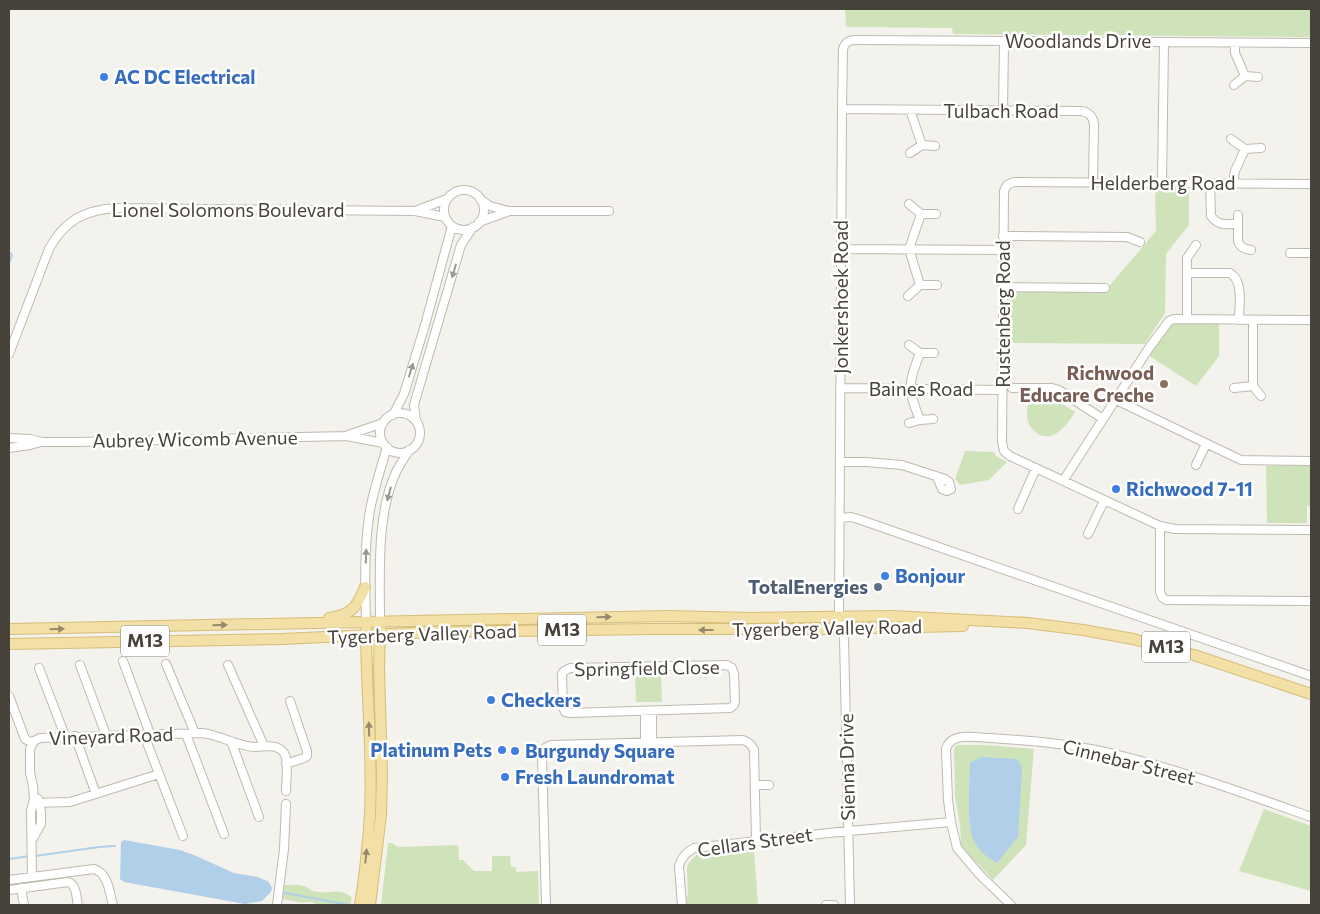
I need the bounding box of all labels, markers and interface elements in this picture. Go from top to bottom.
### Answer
street label: Woodlands Drive [1005,29,1151,52]
place label: AC DC Electrical [114,65,256,88]
marker: AC DC Electrical [98,71,110,83]
street label: Tulbach Road [943,99,1059,122]
street label: Helderberg Road [1091,171,1235,194]
street label: Lionel Solomons Boulevard [112,198,344,221]
street label: Jonkershoek Road [829,220,852,374]
street label: Rustenberg Road [991,240,1014,388]
one-way arrow [449,264,457,279]
place label: Richwood Educare Creche [1020,361,1154,406]
one-way arrow [408,362,416,377]
street label: Baines Road [869,377,973,400]
marker: Richwood Educare Creche [1158,378,1170,390]
street label: Aubrey Wicomb Avenue [92,425,298,452]
place label: Richwood 7-11 [1126,477,1253,500]
marker: Richwood 7-11 [1110,483,1122,495]
one-way arrow [385,487,393,502]
one-way arrow [363,547,371,563]
place label: Bonjour [895,564,965,587]
marker: Bonjour [879,570,891,582]
place label: TotalEnergies [748,575,868,598]
marker: TotalEnergies [872,581,884,593]
one-way arrow [596,613,612,621]
road number: M13 [538,614,586,646]
street label: Tygerberg Valley Road [732,614,922,641]
street label: Tygerberg Valley Road [326,619,517,648]
one-way arrow [212,621,228,629]
one-way arrow [50,624,66,632]
road number: M13 [121,626,169,656]
one-way arrow [698,626,714,634]
road number: M13 [1142,632,1190,662]
street label: Springfield Close [574,655,720,680]
place label: Checkers [501,688,581,711]
marker: Checkers [485,694,497,706]
street label: Sienna Drive [834,713,859,821]
one-way arrow [365,721,373,737]
street label: Vineyard Road [48,722,174,749]
street label: Cinnebar Street [1060,734,1198,789]
place label: Platinum Pets [370,738,492,761]
place label: Burgundy Square [525,739,675,762]
marker: Platinum Pets [496,744,508,756]
marker: Burgundy Square [509,745,521,757]
place label: Fresh Laundromat [515,765,674,788]
marker: Fresh Laundromat [499,771,511,783]
street label: Cellars Street [696,822,814,861]
one-way arrow [362,848,370,864]

